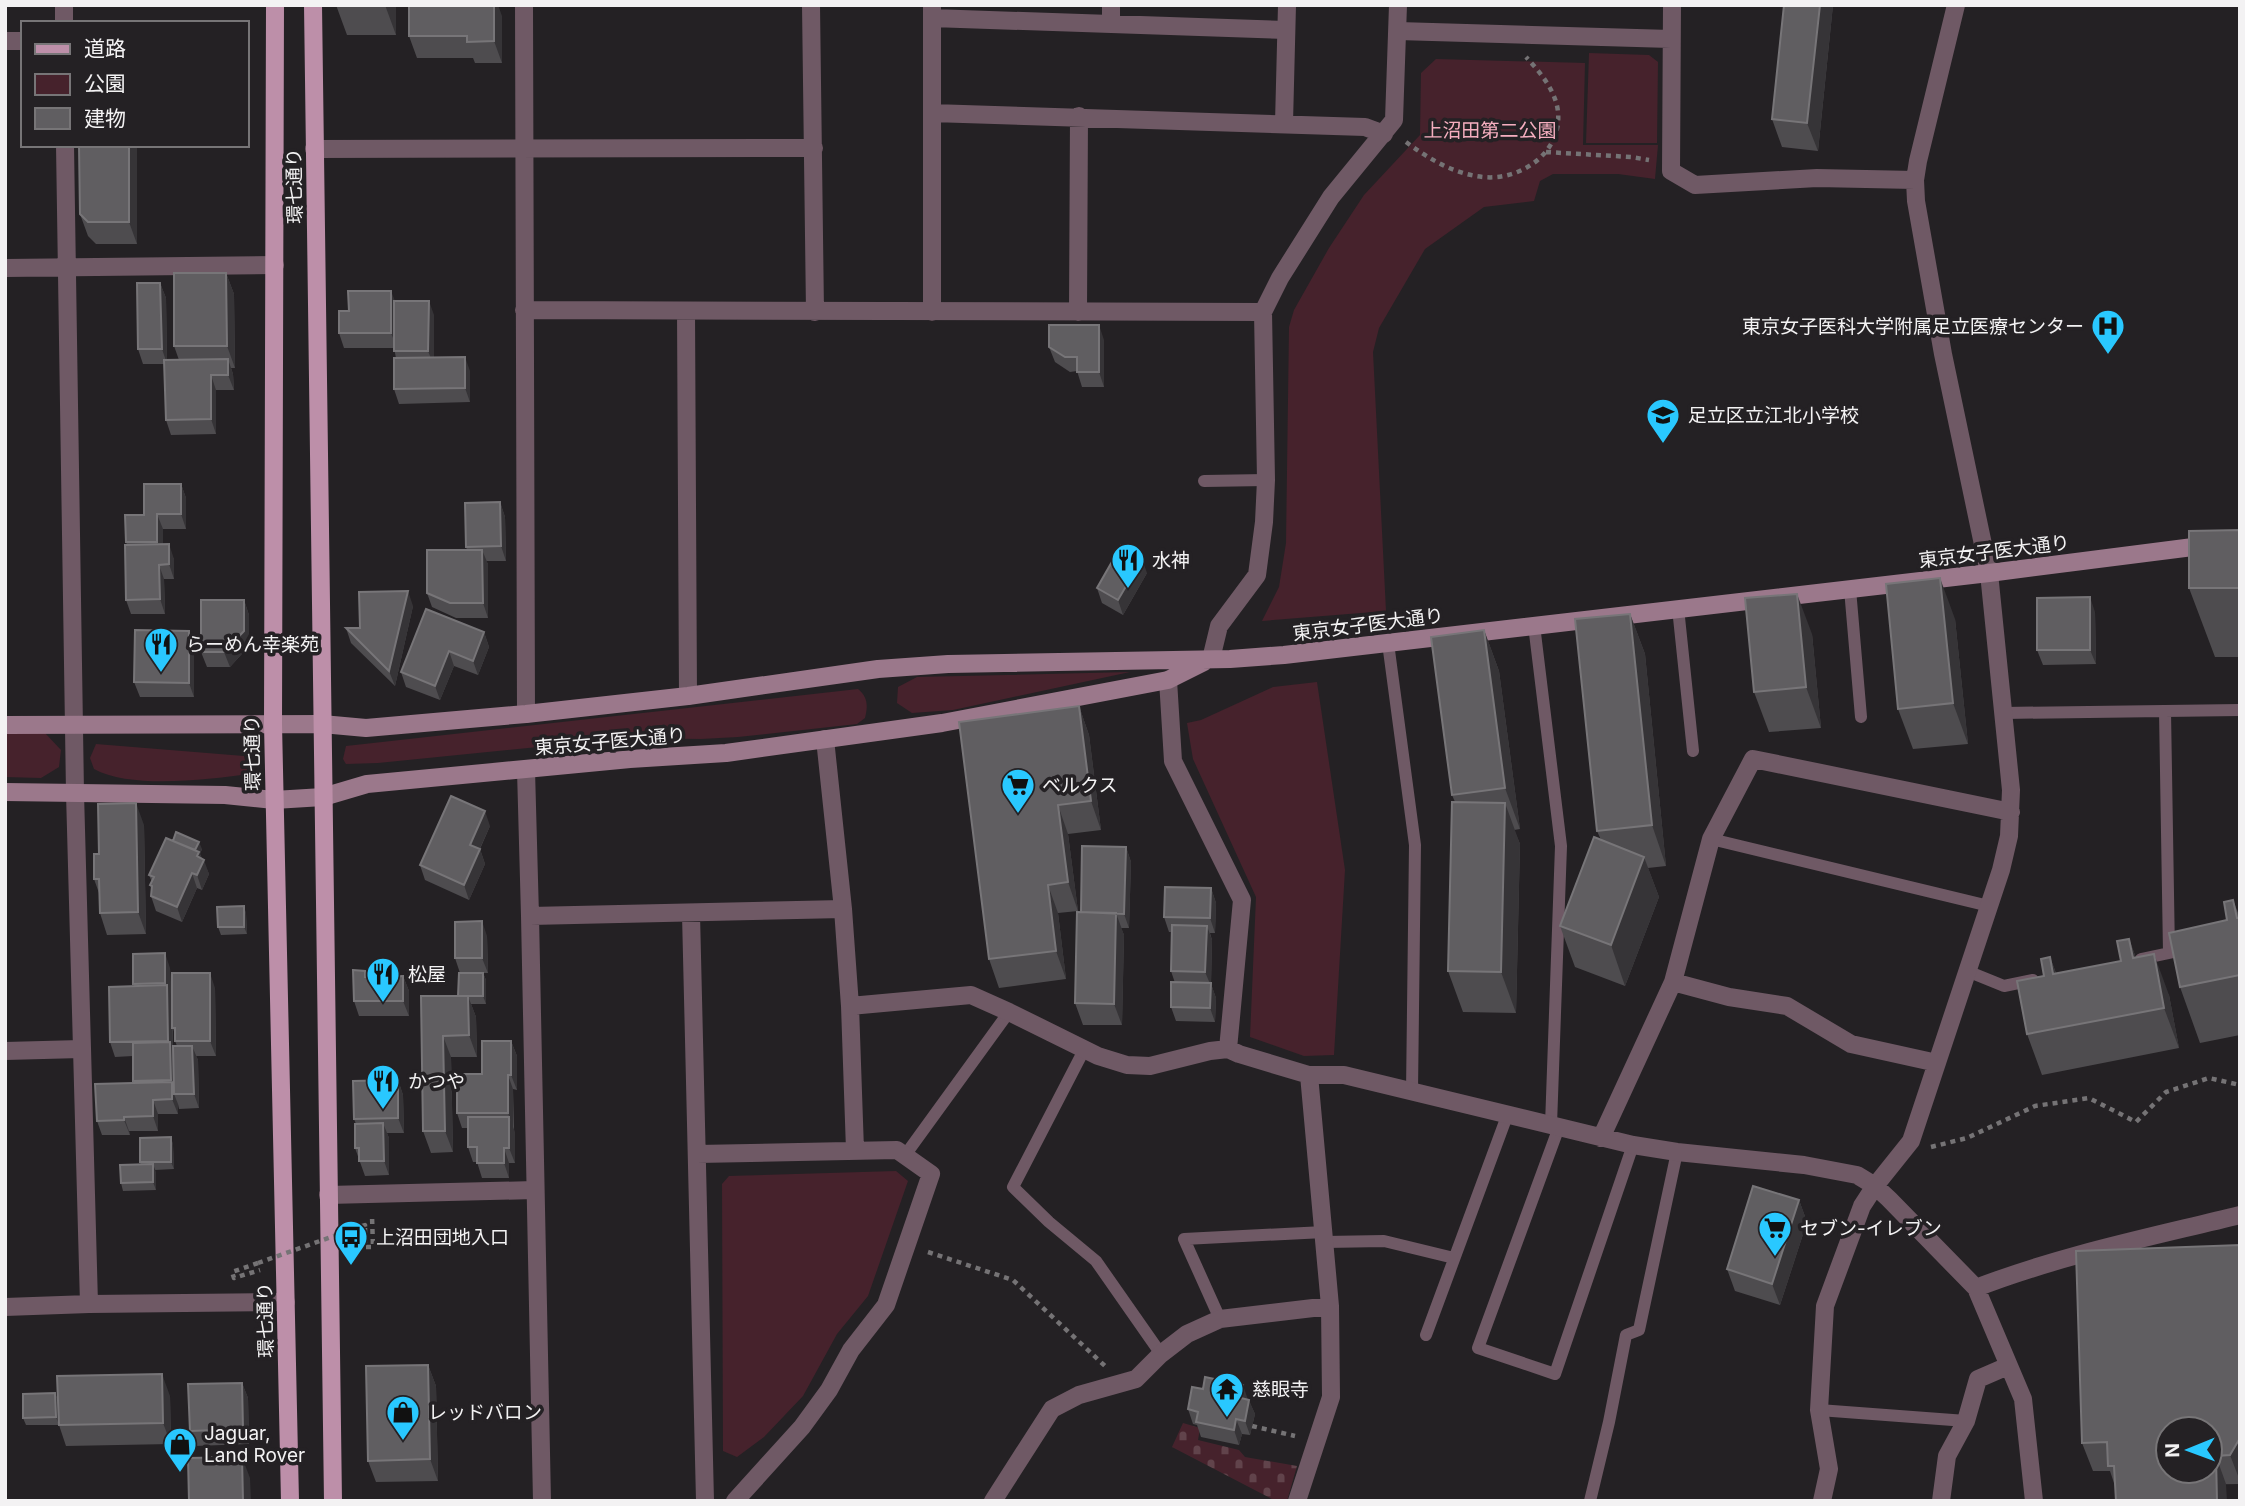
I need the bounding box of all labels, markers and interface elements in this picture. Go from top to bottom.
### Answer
legend [21,21,248,147]
text: 道路 [84,36,126,61]
text: 公園 [84,71,126,96]
text: 建物 [84,106,126,131]
park label: 上沼田第二公園 [1423,119,1557,142]
street label: 環七通り [282,148,307,224]
hospital icon: 東京女子医科大学附属足立医療センター [2089,307,2127,356]
place label: 東京女子医科大学附属足立医療センター [1742,315,2084,338]
school or university icon: 足立区立江北小学校 [1644,396,1682,445]
place label: 足立区立江北小学校 [1688,404,1859,427]
street label: 東京女子医大通り [1917,531,2071,572]
restaurant icon: 水神 [1109,541,1147,590]
place label: 水神 [1152,549,1190,572]
street label: 東京女子医大通り [1291,604,1445,645]
restaurant icon: らーめん幸楽苑 [142,625,180,674]
place label: らーめん幸楽苑 [186,633,319,656]
street label: 環七通り [240,715,265,791]
street label: 東京女子医大通り [533,723,687,760]
supermarket icon: ベルクス [999,766,1037,815]
place label: ベルクス [1042,774,1117,797]
restaurant icon: 松屋 [364,955,402,1004]
place label: 松屋 [408,963,446,986]
restaurant icon: かつや [364,1062,402,1111]
place label: かつや [408,1070,465,1093]
supermarket icon: セブン-イレブン [1756,1209,1794,1258]
place label: セブン-イレブン [1800,1217,1942,1240]
bus stop icon: 上沼田団地入口 [332,1218,370,1267]
place label: 上沼田団地入口 [376,1226,509,1249]
street label: 環七通り [253,1282,278,1358]
temple icon: 慈眼寺 [1208,1370,1246,1419]
place label: 慈眼寺 [1252,1378,1309,1401]
shop icon: レッドバロン [384,1393,422,1442]
place label: レッドバロン [428,1401,542,1424]
north arrow [2154,1415,2224,1485]
place label: Jaguar, Land Rover [204,1422,305,1467]
shop icon: Jaguar, Land Rover [161,1425,199,1474]
text: N [2161,1443,2184,1458]

